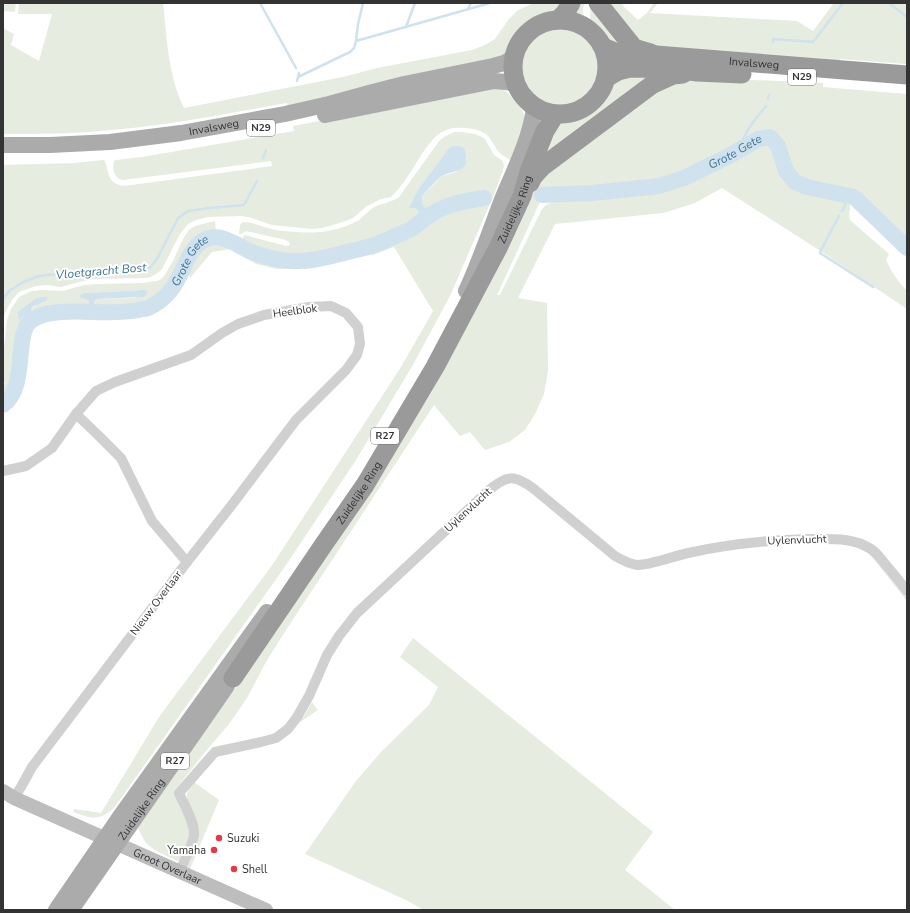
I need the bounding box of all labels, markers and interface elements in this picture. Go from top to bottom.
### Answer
street label: Invalsweg [728,53,780,72]
road number: N29 [788,69,816,85]
street label: Invalsweg [188,115,240,139]
road number: N29 [247,120,275,136]
water label: Grote Gete [706,130,765,173]
street label: Zuidelijke Ring [494,173,535,246]
water label: Grote Gete [167,231,212,289]
water label: Vloetgracht Bost [55,259,148,283]
street label: Heelblok [272,300,319,322]
road number: R27 [371,428,399,444]
street label: Zuidelijke Ring [333,458,385,527]
street label: Uylenvlucht [441,484,495,536]
street label: Uylenvlucht [767,531,827,549]
street label: Nieuw Overlaar [127,568,185,638]
road number: R27 [161,753,189,769]
street label: Zuidelijke Ring [114,775,168,843]
place label: Suzuki [227,831,259,846]
marker: Suzuki [214,833,224,843]
place label: Yamaha [166,843,206,858]
street label: Groot Overlaar [131,844,204,888]
marker: Yamaha [209,845,219,855]
place label: Shell [242,862,268,877]
marker: Shell [229,864,239,874]

